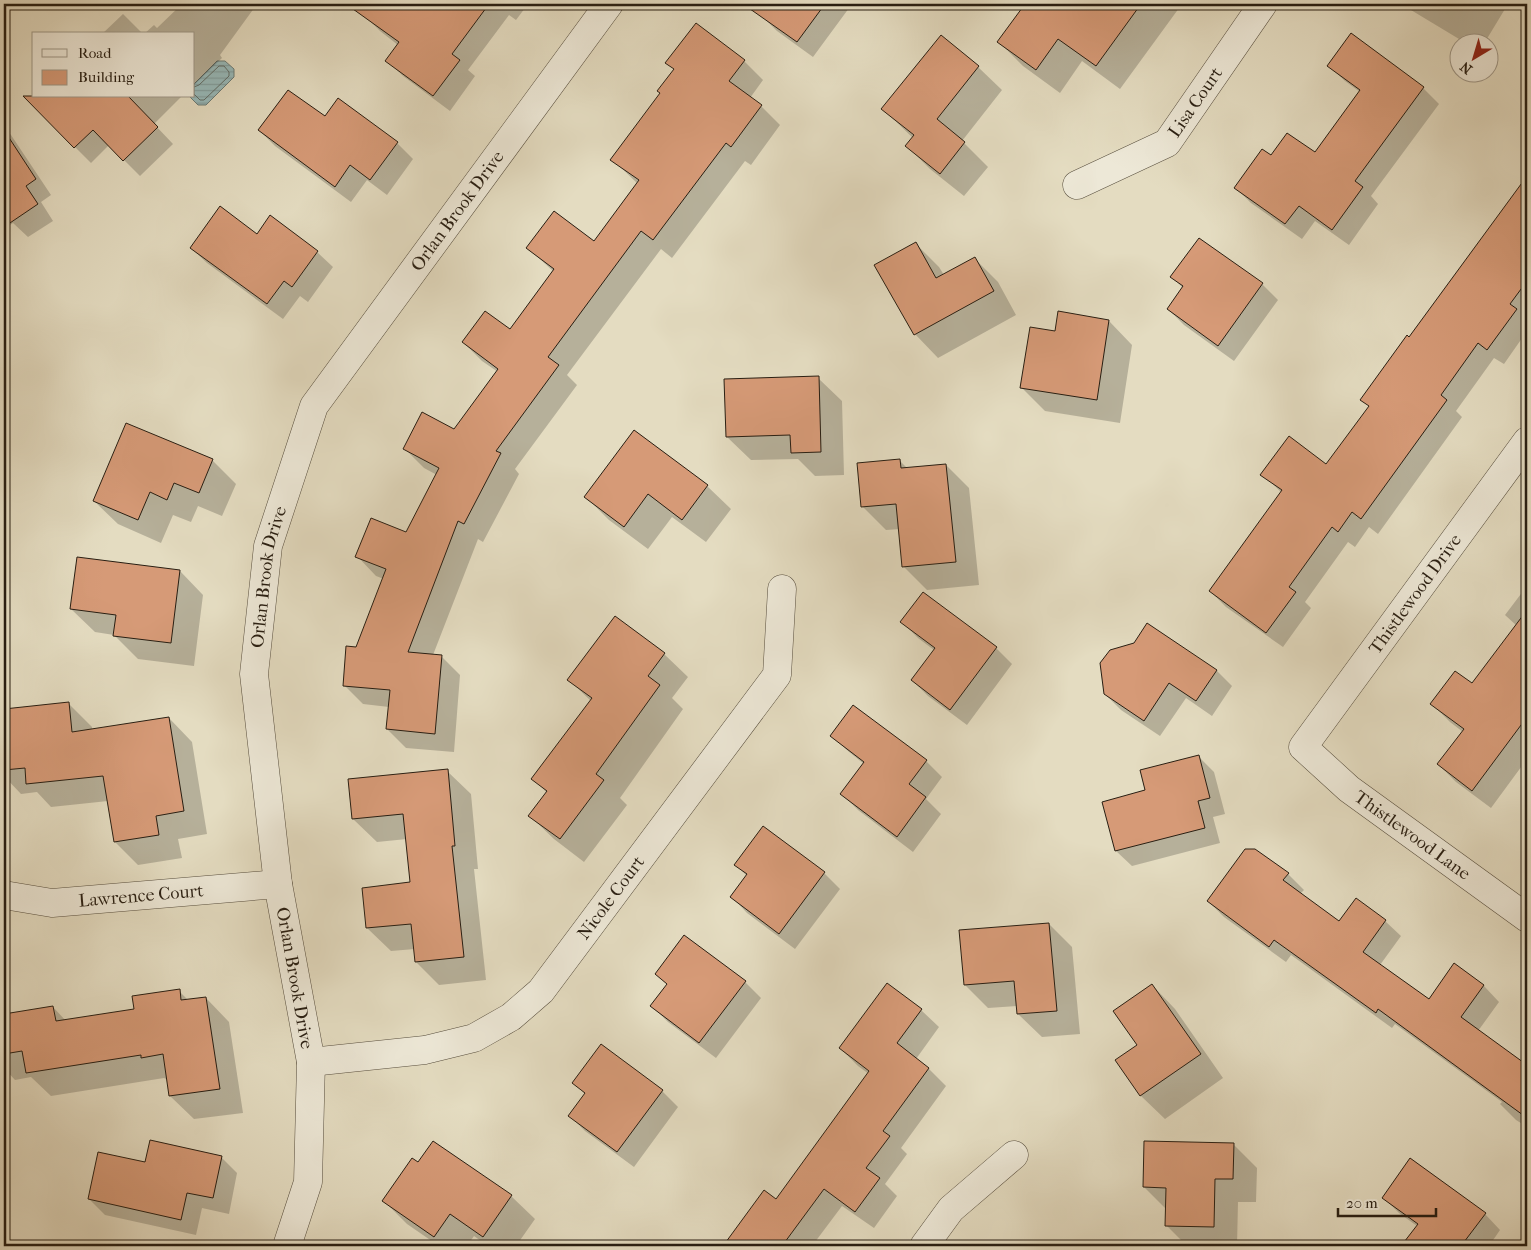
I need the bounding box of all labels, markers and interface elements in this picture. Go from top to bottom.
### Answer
legend [32,32,195,98]
north arrow [1448,32,1498,82]
text: Road [78,44,112,62]
text: N [1457,58,1476,78]
street label: Lisa Court [1164,63,1227,141]
text: Building [78,68,135,86]
street label: Orlan Brook Drive [407,147,509,275]
street label: Orlan Brook Drive [247,503,291,649]
street label: Thistlewood Drive [1365,530,1466,659]
street label: Thistlewood Lane [1350,786,1474,885]
street label: Nicole Court [573,852,650,944]
street label: Lawrence Court [78,880,205,912]
street label: Orlan Brook Drive [272,905,317,1051]
scale bar [1338,1185,1436,1217]
text: 20 m [1346,1194,1378,1212]

